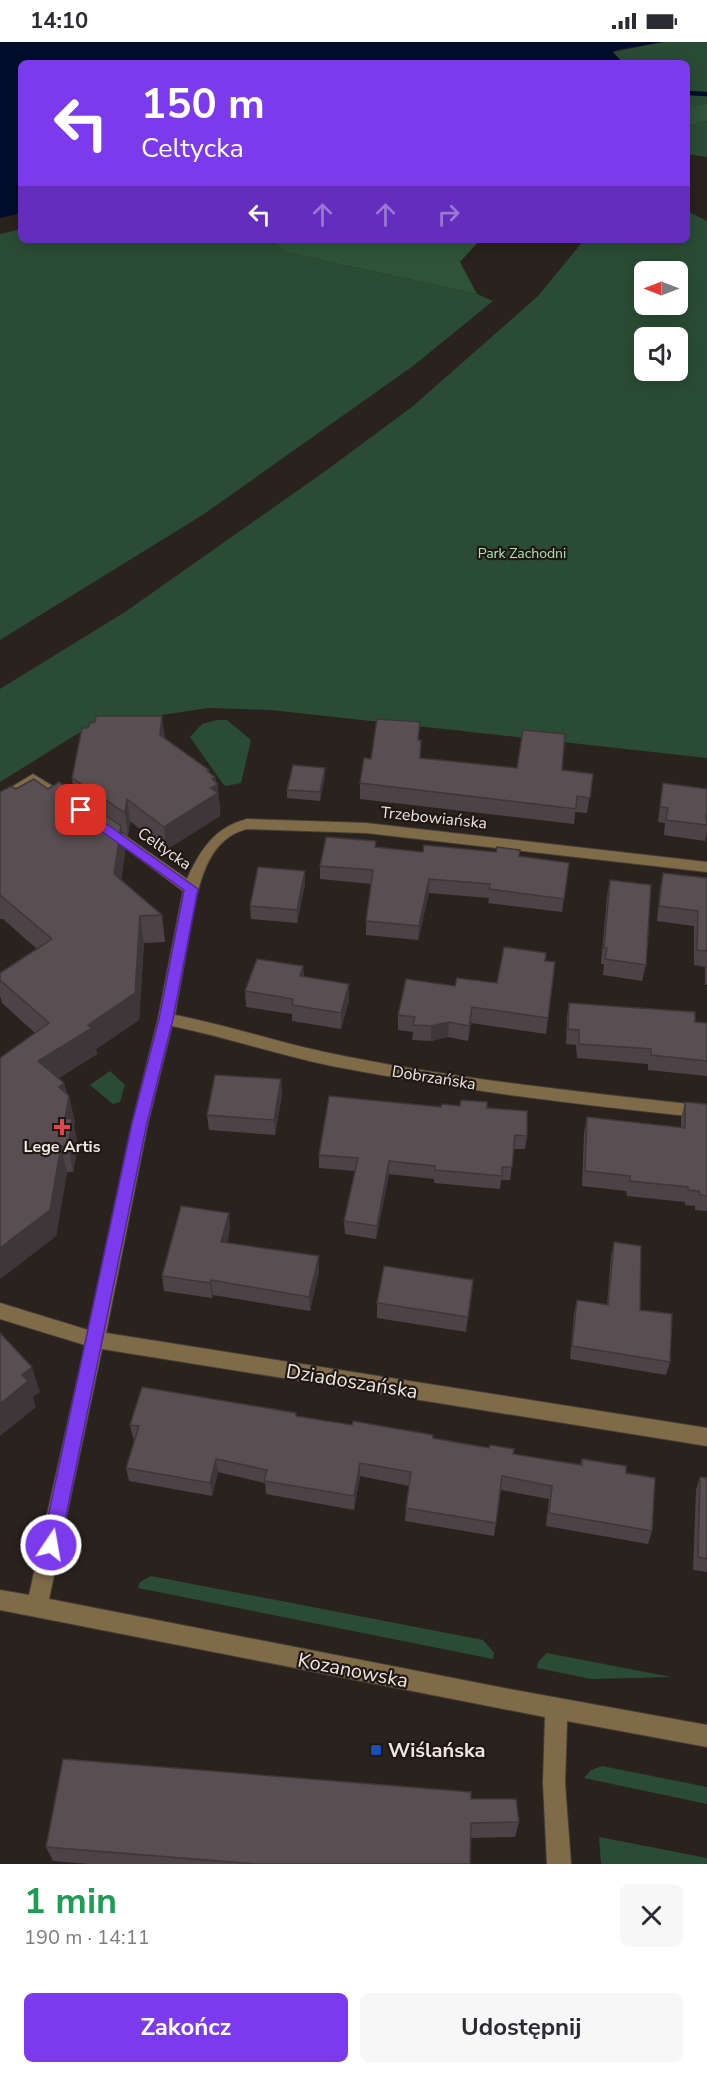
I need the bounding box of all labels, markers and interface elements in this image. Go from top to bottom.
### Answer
text: 14:10 [30,6,88,36]
text: 150 m [141,76,265,133]
icon: left [42,84,120,162]
text: Celtycka [141,130,244,167]
icon: left [243,198,276,231]
icon: ahead [306,198,339,231]
icon: ahead [369,198,402,231]
icon: right [432,198,465,231]
north arrow [634,261,688,315]
map controls [634,261,688,381]
button: sound [634,327,688,381]
park label: Park Zachodni [478,544,566,563]
pin [55,784,106,835]
icon: arrive [64,793,97,826]
street label: Trzebowiańska [380,801,488,835]
street label: Celtycka [133,822,196,875]
street label: Dobrzańska [390,1060,477,1095]
marker: Lege Artis [55,1120,69,1134]
place label: Lege Artis [24,1136,101,1158]
street label: Dziadoszańska [284,1358,420,1405]
position arrow [19,1513,83,1577]
street label: Kozanowska [295,1647,411,1694]
place label: Wiślańska [388,1737,485,1764]
marker: Wiślańska [369,1743,383,1757]
text: 1 min [24,1877,117,1926]
button: close [620,1884,683,1947]
text: 190 m · 14:11 [24,1924,150,1951]
button: Zakończ [24,1993,348,2062]
button: Udostępnij [360,1993,683,2062]

